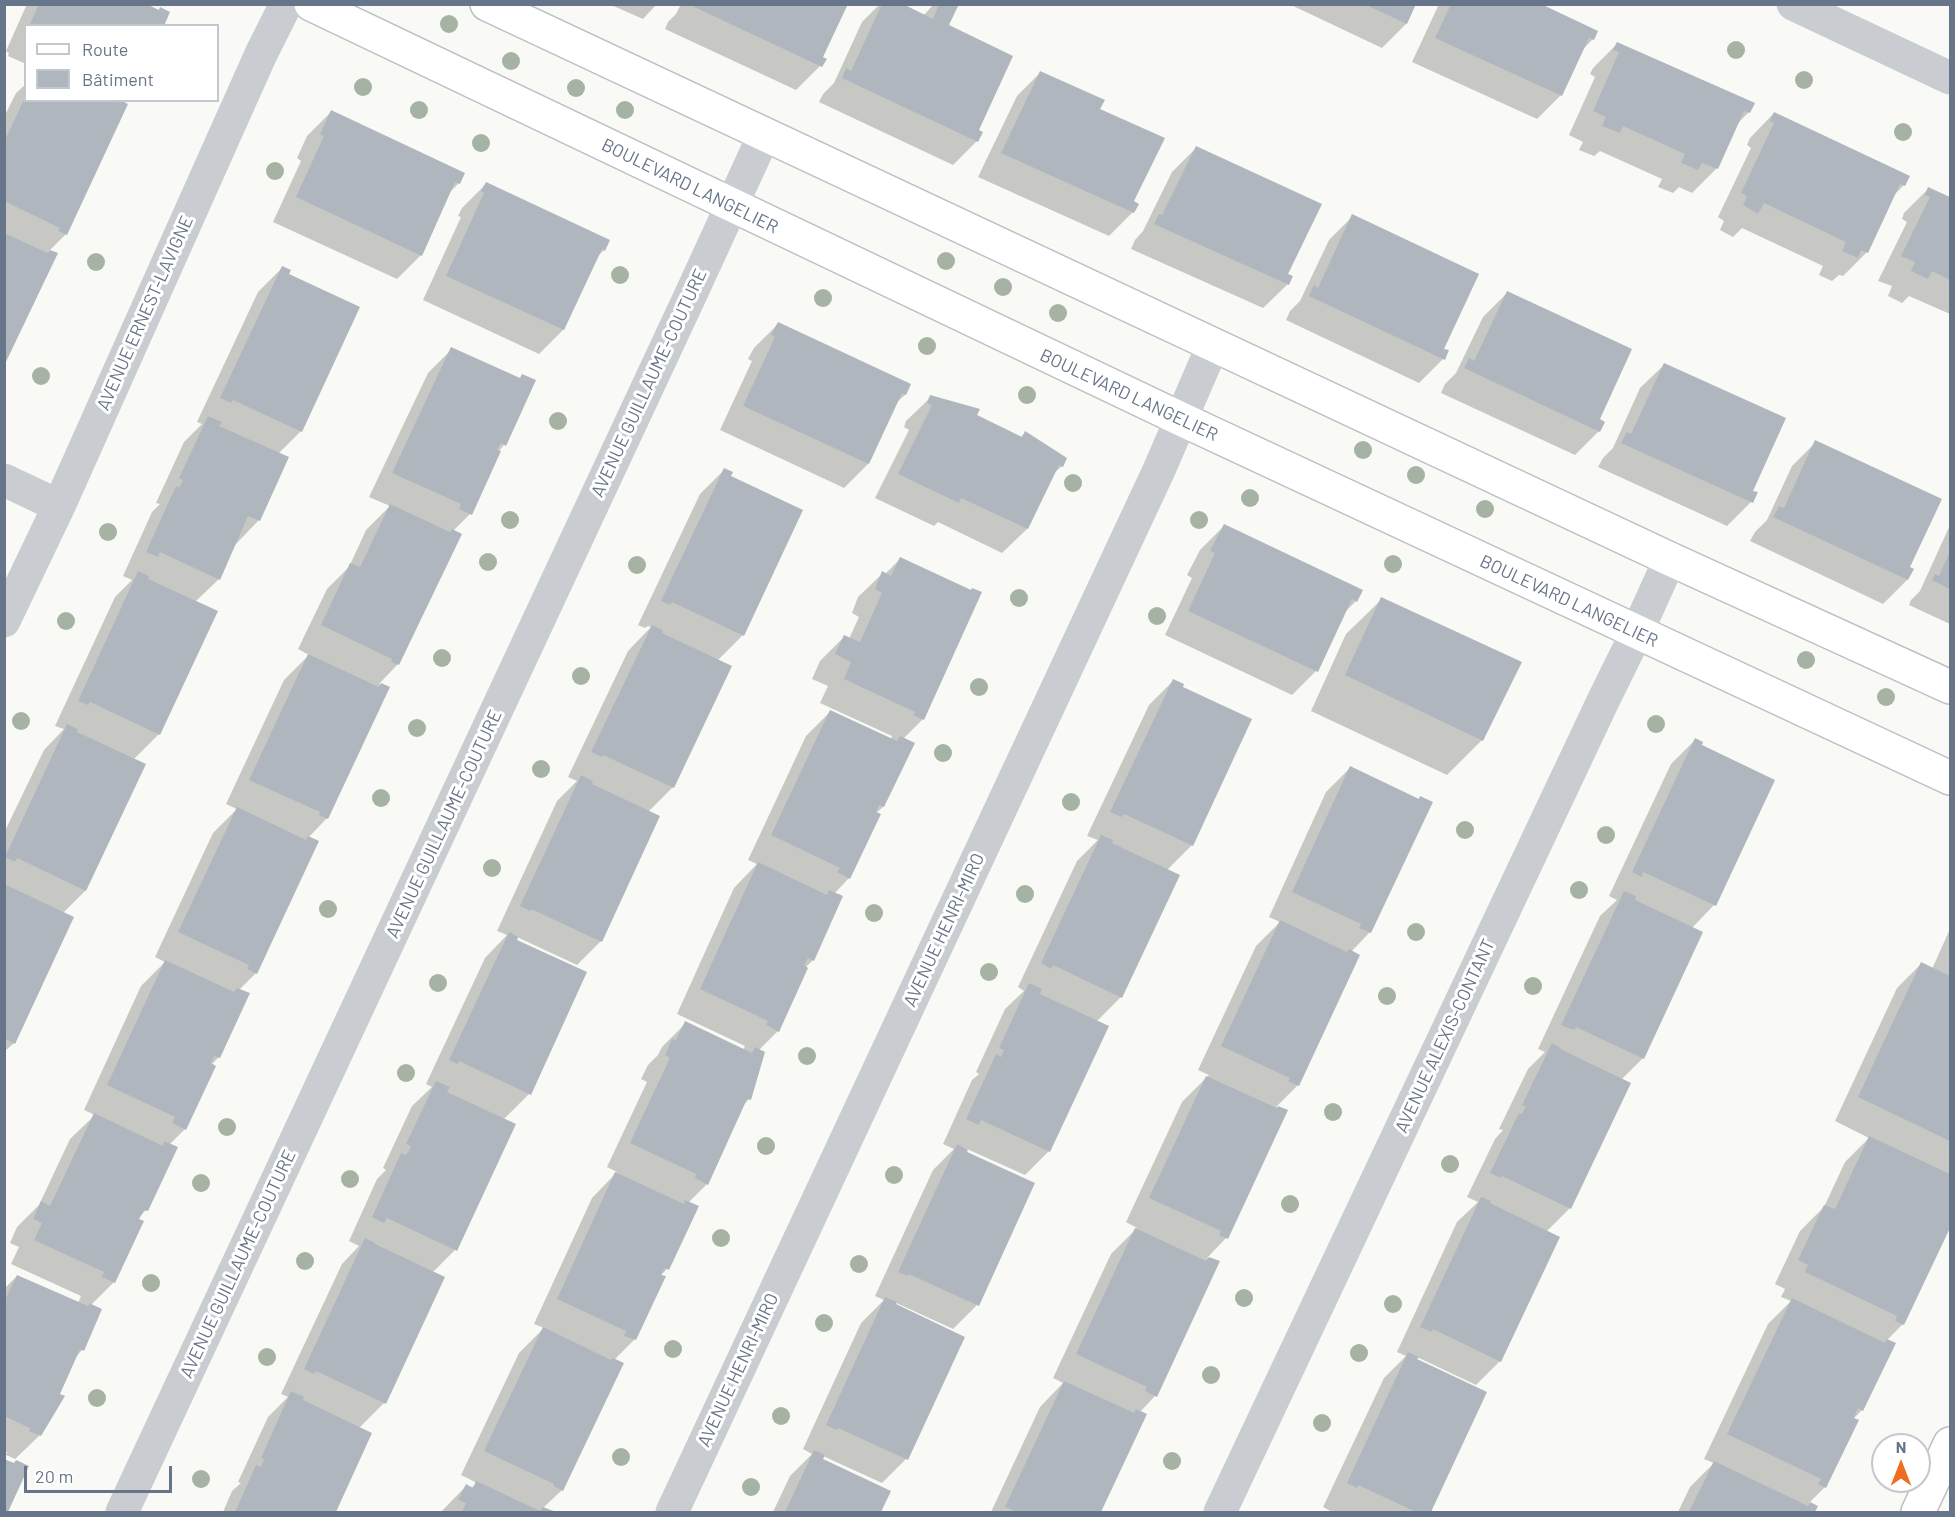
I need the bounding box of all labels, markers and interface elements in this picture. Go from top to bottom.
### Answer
legend [24,24,219,102]
text: Route [82,38,128,60]
text: Bâtiment [82,68,154,90]
street label: BOULEVARD LANGELIER [598,134,782,238]
street label: AVENUE ERNEST-LAVIGNE [92,212,198,414]
street label: AVENUE GUILLAUME-COUTURE [587,266,711,500]
street label: BOULEVARD LANGELIER [1037,344,1221,446]
street label: BOULEVARD LANGELIER [1477,550,1661,652]
street label: AVENUE GUILLAUME-COUTURE [382,707,506,941]
street label: AVENUE HENRI-MIRO [899,850,989,1010]
street label: AVENUE ALEXIS-CONTANT [1391,936,1499,1136]
street label: AVENUE GUILLAUME-COUTURE [176,1147,300,1381]
street label: AVENUE HENRI-MIRO [693,1290,783,1450]
north arrow [1871,1433,1931,1493]
text: N [1896,1437,1906,1456]
scale bar [27,1454,176,1492]
text: 20 m [35,1465,73,1487]

